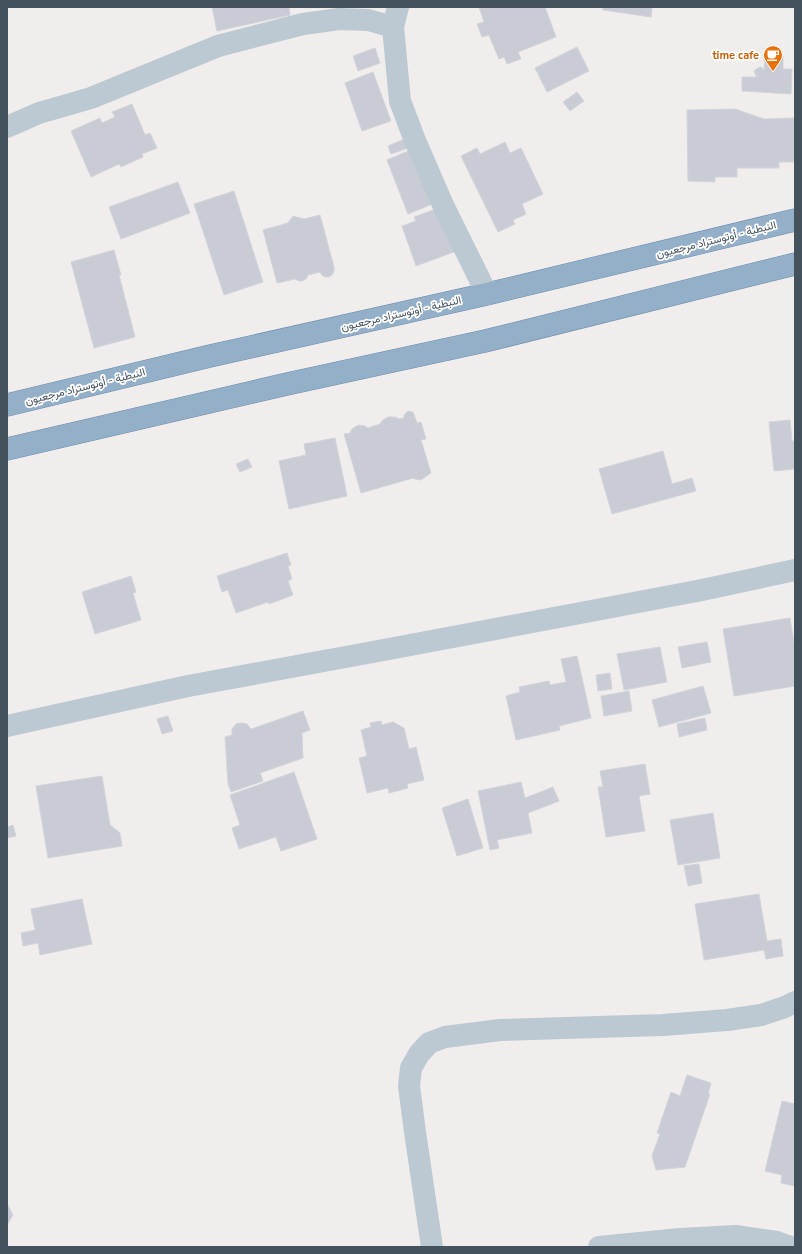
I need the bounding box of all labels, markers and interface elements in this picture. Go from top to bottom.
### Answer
cafe icon: time cafe [762,44,784,72]
place label: time cafe [712,48,759,63]
street label: النبطية - أوتوستراد مرجعيون [655,217,778,262]
street label: النبطية - أوتوستراد مرجعيون [340,292,463,335]
street label: النبطية - أوتوستراد مرجعيون [24,364,147,409]

